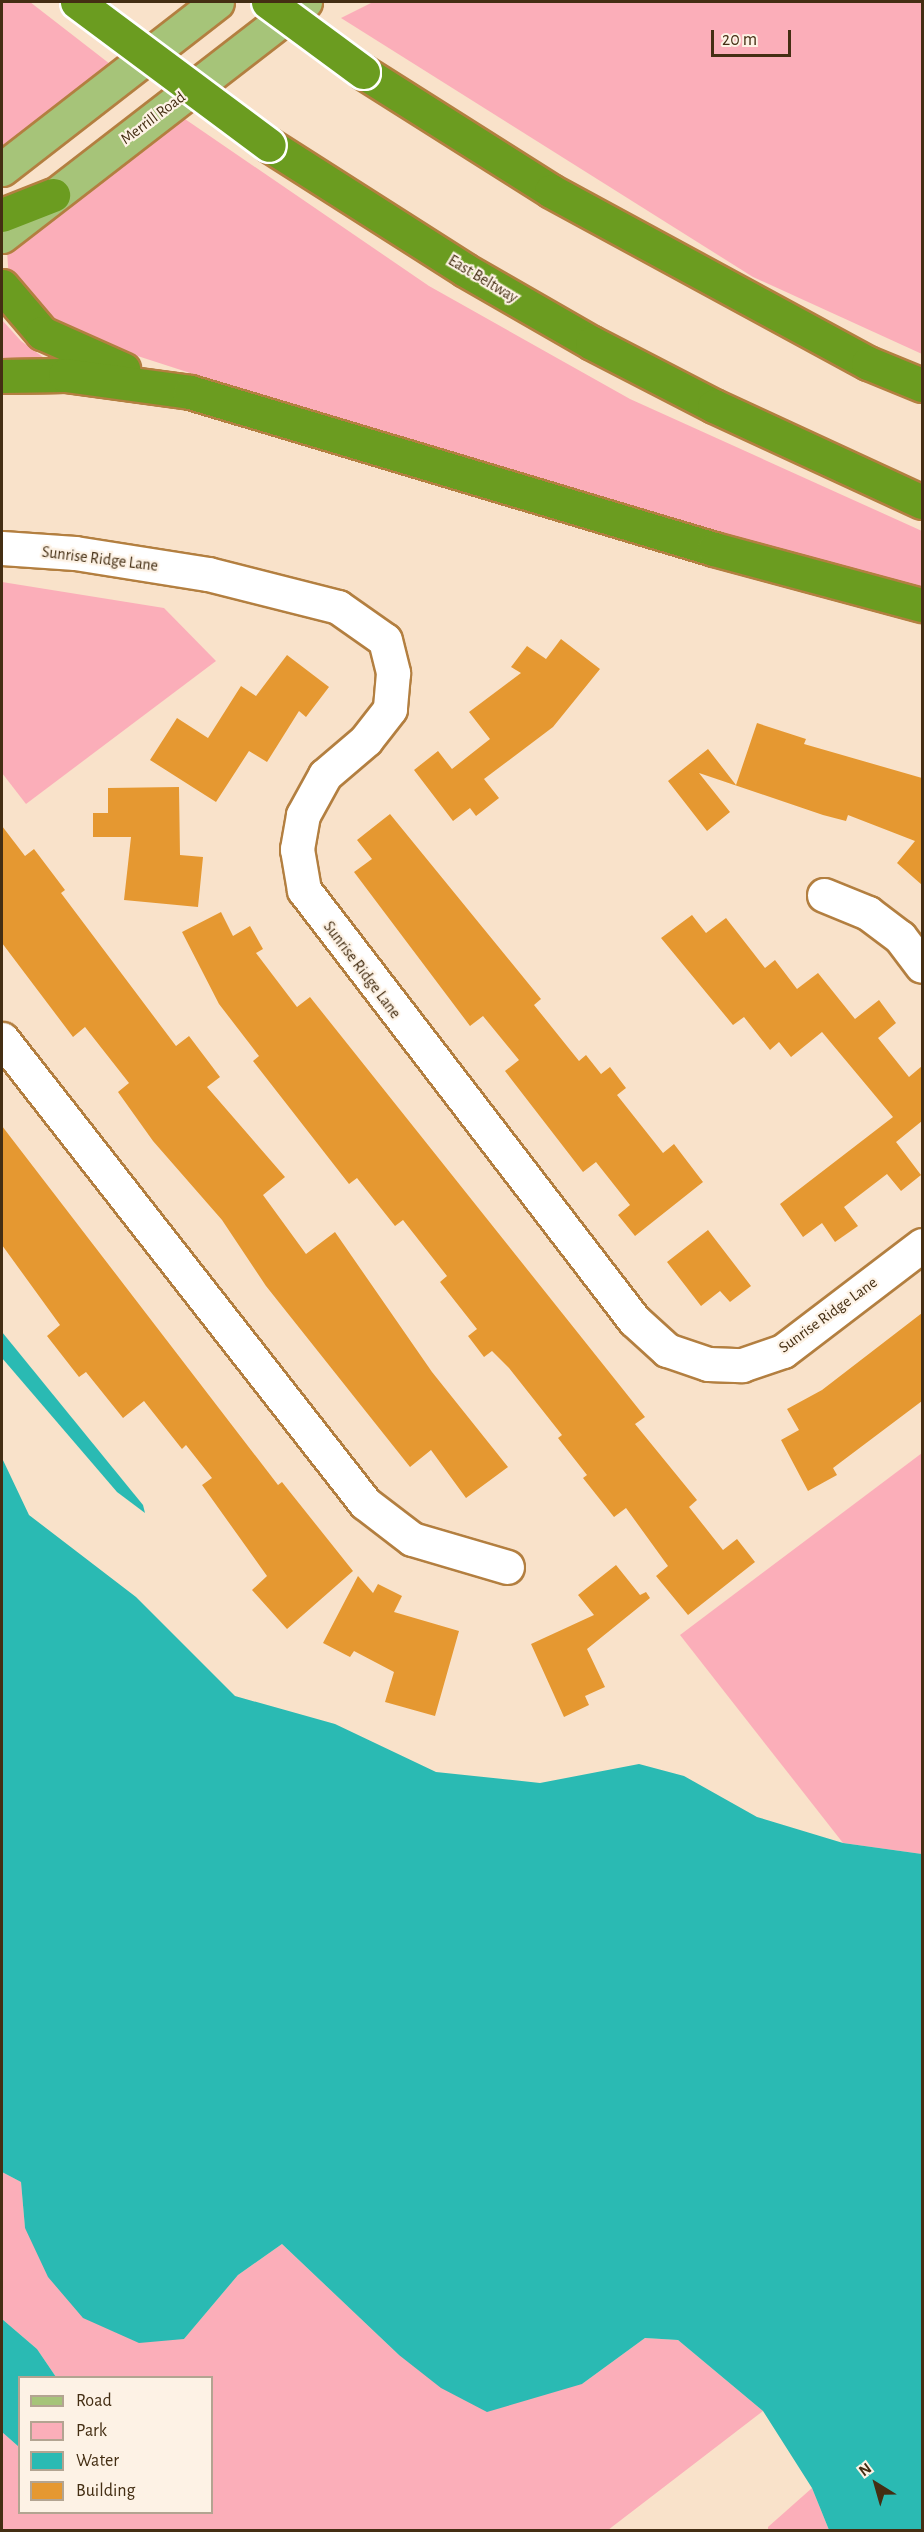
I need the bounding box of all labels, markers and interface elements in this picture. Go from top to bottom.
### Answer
scale bar [714,18,794,56]
text: 20 m [722,31,757,49]
street label: Merrill Road [117,87,189,149]
street label: East Beltway [445,251,521,307]
street label: Sunrise Ridge Lane [41,542,159,576]
street label: Sunrise Ridge Lane [319,918,405,1022]
street label: Sunrise Ridge Lane [775,1273,881,1357]
legend [18,2376,213,2514]
text: Road [76,2392,112,2410]
text: Park [76,2422,107,2440]
text: Water [76,2452,119,2470]
north arrow [846,2454,906,2514]
text: N [856,2460,874,2479]
text: Building [76,2482,135,2500]

